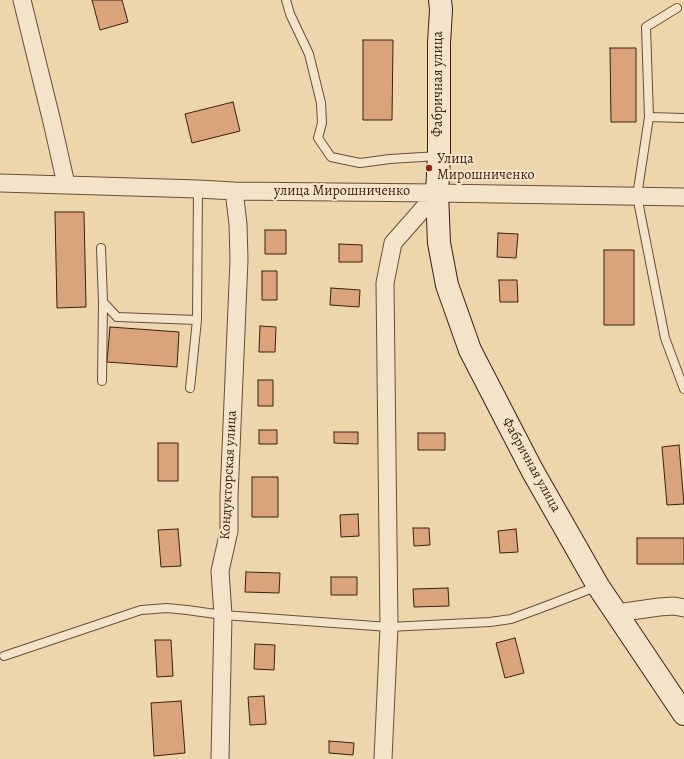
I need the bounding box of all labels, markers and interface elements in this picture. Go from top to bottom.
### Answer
street label: Фабричная улица [431,31,447,137]
place label: Улица Мирошниченко [437,152,534,184]
marker: Улица Мирошниченко [424,163,434,173]
street label: улица Мирошниченко [274,184,410,200]
street label: Кондукторская улица [217,410,241,540]
street label: Фабричная улица [498,415,564,515]

